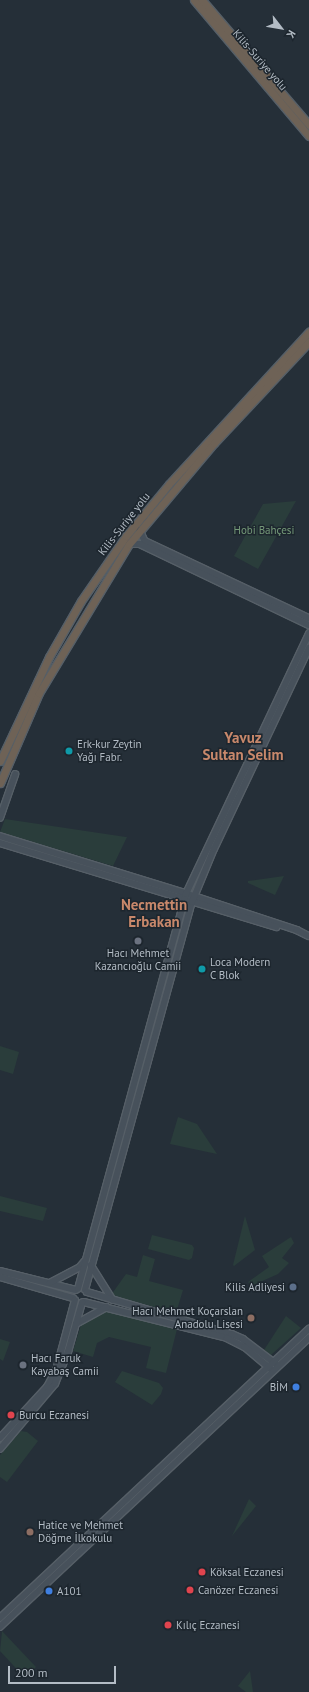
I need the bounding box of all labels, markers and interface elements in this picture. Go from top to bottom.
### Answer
north arrow [261,8,301,48]
street label: Kilis-Suriye yolu [230,27,290,93]
street label: Kilis-Suriye yolu [95,490,153,558]
park label: Hobi Bahçesi [234,523,294,537]
district label: Yavuz Sultan Selim [202,728,284,763]
place label: Erk-kur Zeytin Yağı Fabr. [77,738,142,764]
marker: Erk-kur Zeytin Yağı Fabr. [64,746,74,756]
district label: Necmettin Erbakan [121,895,187,930]
marker: Hacı Mehmet Kazancıoğlu Camii [133,936,143,946]
place label: Hacı Mehmet Kazancıoğlu Camii [95,947,181,973]
place label: Loca Modern C Blok [210,956,270,982]
marker: Loca Modern C Blok [197,964,207,974]
place label: Kilis Adliyesi [225,1280,285,1294]
marker: Kilis Adliyesi [288,1282,298,1292]
place label: Hacı Mehmet Koçarslan Anadolu Lisesi [132,1305,243,1331]
marker: Hacı Mehmet Koçarslan Anadolu Lisesi [246,1313,256,1323]
place label: Hacı Faruk Kayabaş Camii [31,1352,99,1378]
marker: Hacı Faruk Kayabaş Camii [18,1360,28,1370]
place label: BİM [270,1380,288,1394]
marker: BİM [291,1382,301,1392]
place label: Burcu Eczanesi [19,1408,89,1422]
marker: Burcu Eczanesi [6,1410,16,1420]
place label: Hatice ve Mehmet Döğme İlkokulu [38,1519,123,1545]
marker: Hatice ve Mehmet Döğme İlkokulu [25,1527,35,1537]
place label: Köksal Eczanesi [210,1565,284,1579]
marker: Köksal Eczanesi [197,1567,207,1577]
place label: Canözer Eczanesi [198,1583,279,1597]
place label: A101 [57,1584,81,1598]
marker: Canözer Eczanesi [185,1585,195,1595]
marker: A101 [44,1586,54,1596]
place label: Kılıç Eczanesi [176,1618,240,1632]
marker: Kılıç Eczanesi [163,1620,173,1630]
scale bar [10,1658,118,1684]
text: 200 m [15,1665,48,1680]

